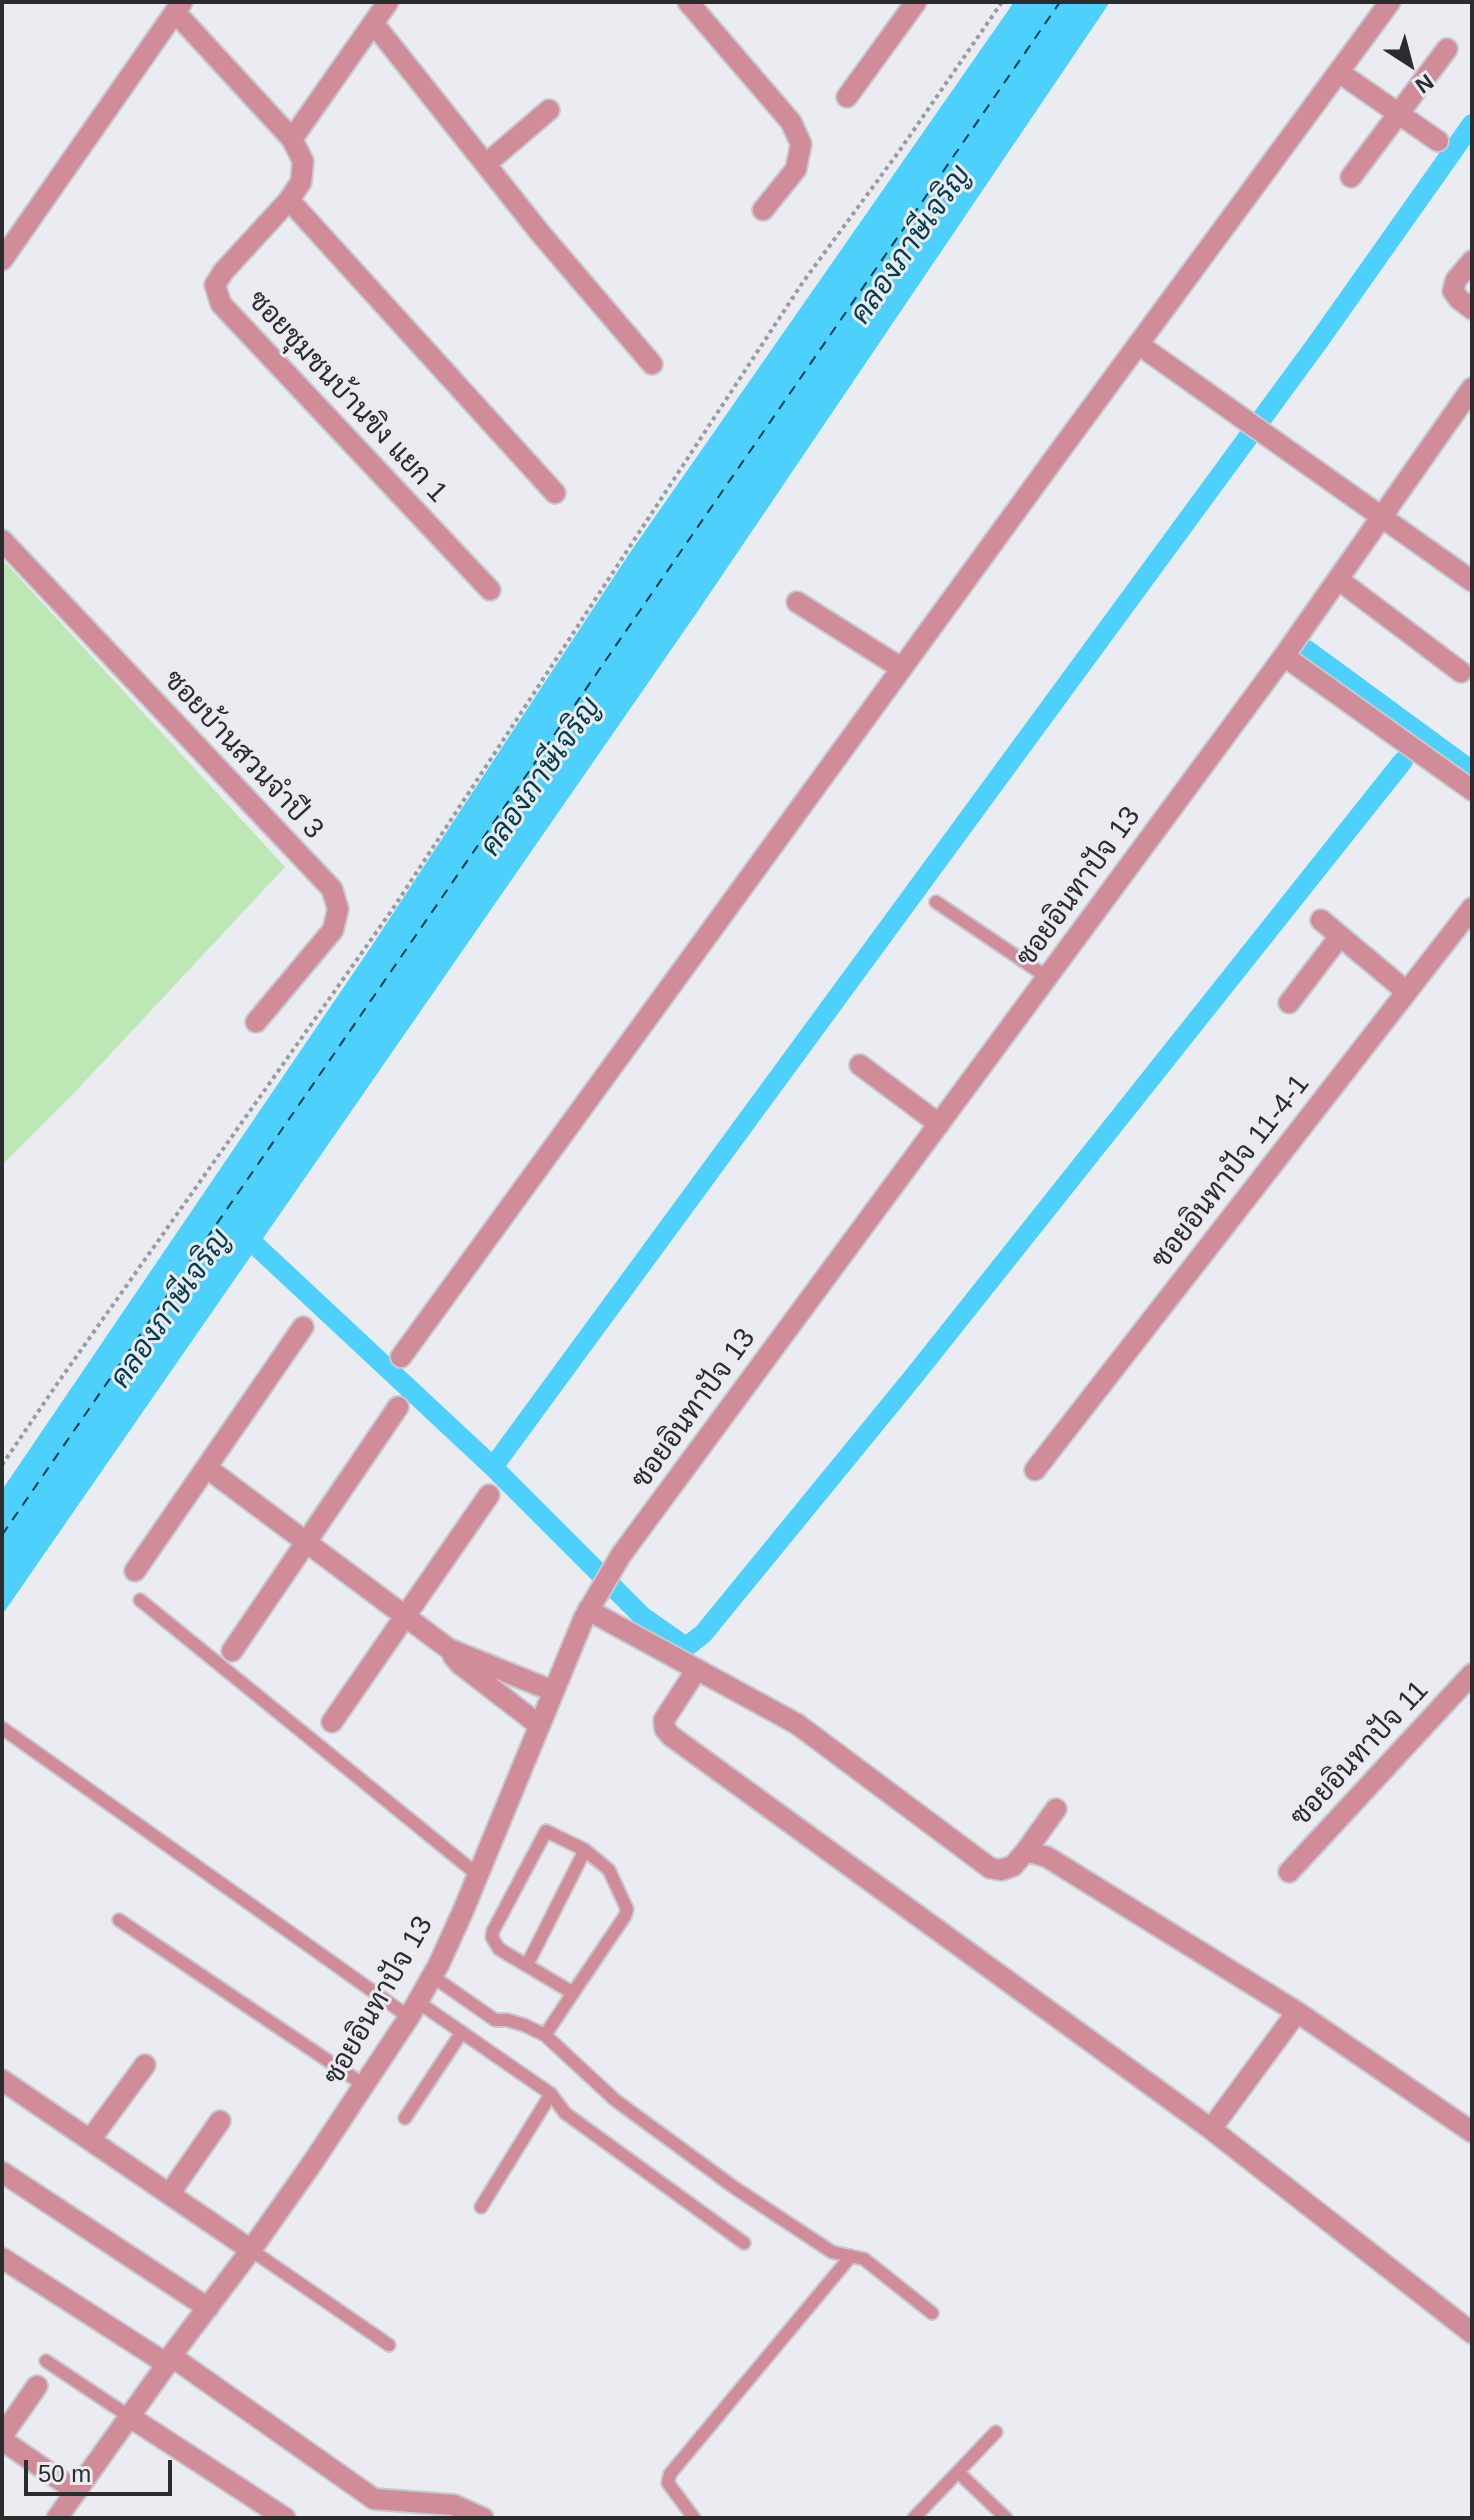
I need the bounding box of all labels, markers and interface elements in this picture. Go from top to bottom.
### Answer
north arrow [1370,24,1450,104]
text: N [1411,69,1438,99]
water label: คลองภาษีเจริญ [843,159,979,331]
street label: ซอยชุมชนบ้านขิง แยก 1 [240,284,454,510]
street label: ซอยบ้านสวนจำปี 3 [156,664,330,846]
water label: คลองภาษีเจริญ [473,691,609,863]
street label: ซอยอินทาปัจ 13 [1010,801,1148,973]
street label: ซอยอินทาปัจ 11-4-1 [1145,1068,1317,1276]
water label: คลองภาษีเจริญ [103,1223,239,1395]
street label: ซอยอินทาปัจ 13 [625,1323,763,1495]
street label: ซอยอินทาปัจ 11 [1284,1674,1436,1834]
street label: ซอยอินทาปัจ 13 [317,1911,441,2091]
scale bar [28,2444,176,2494]
text: 50 m [38,2460,91,2487]

